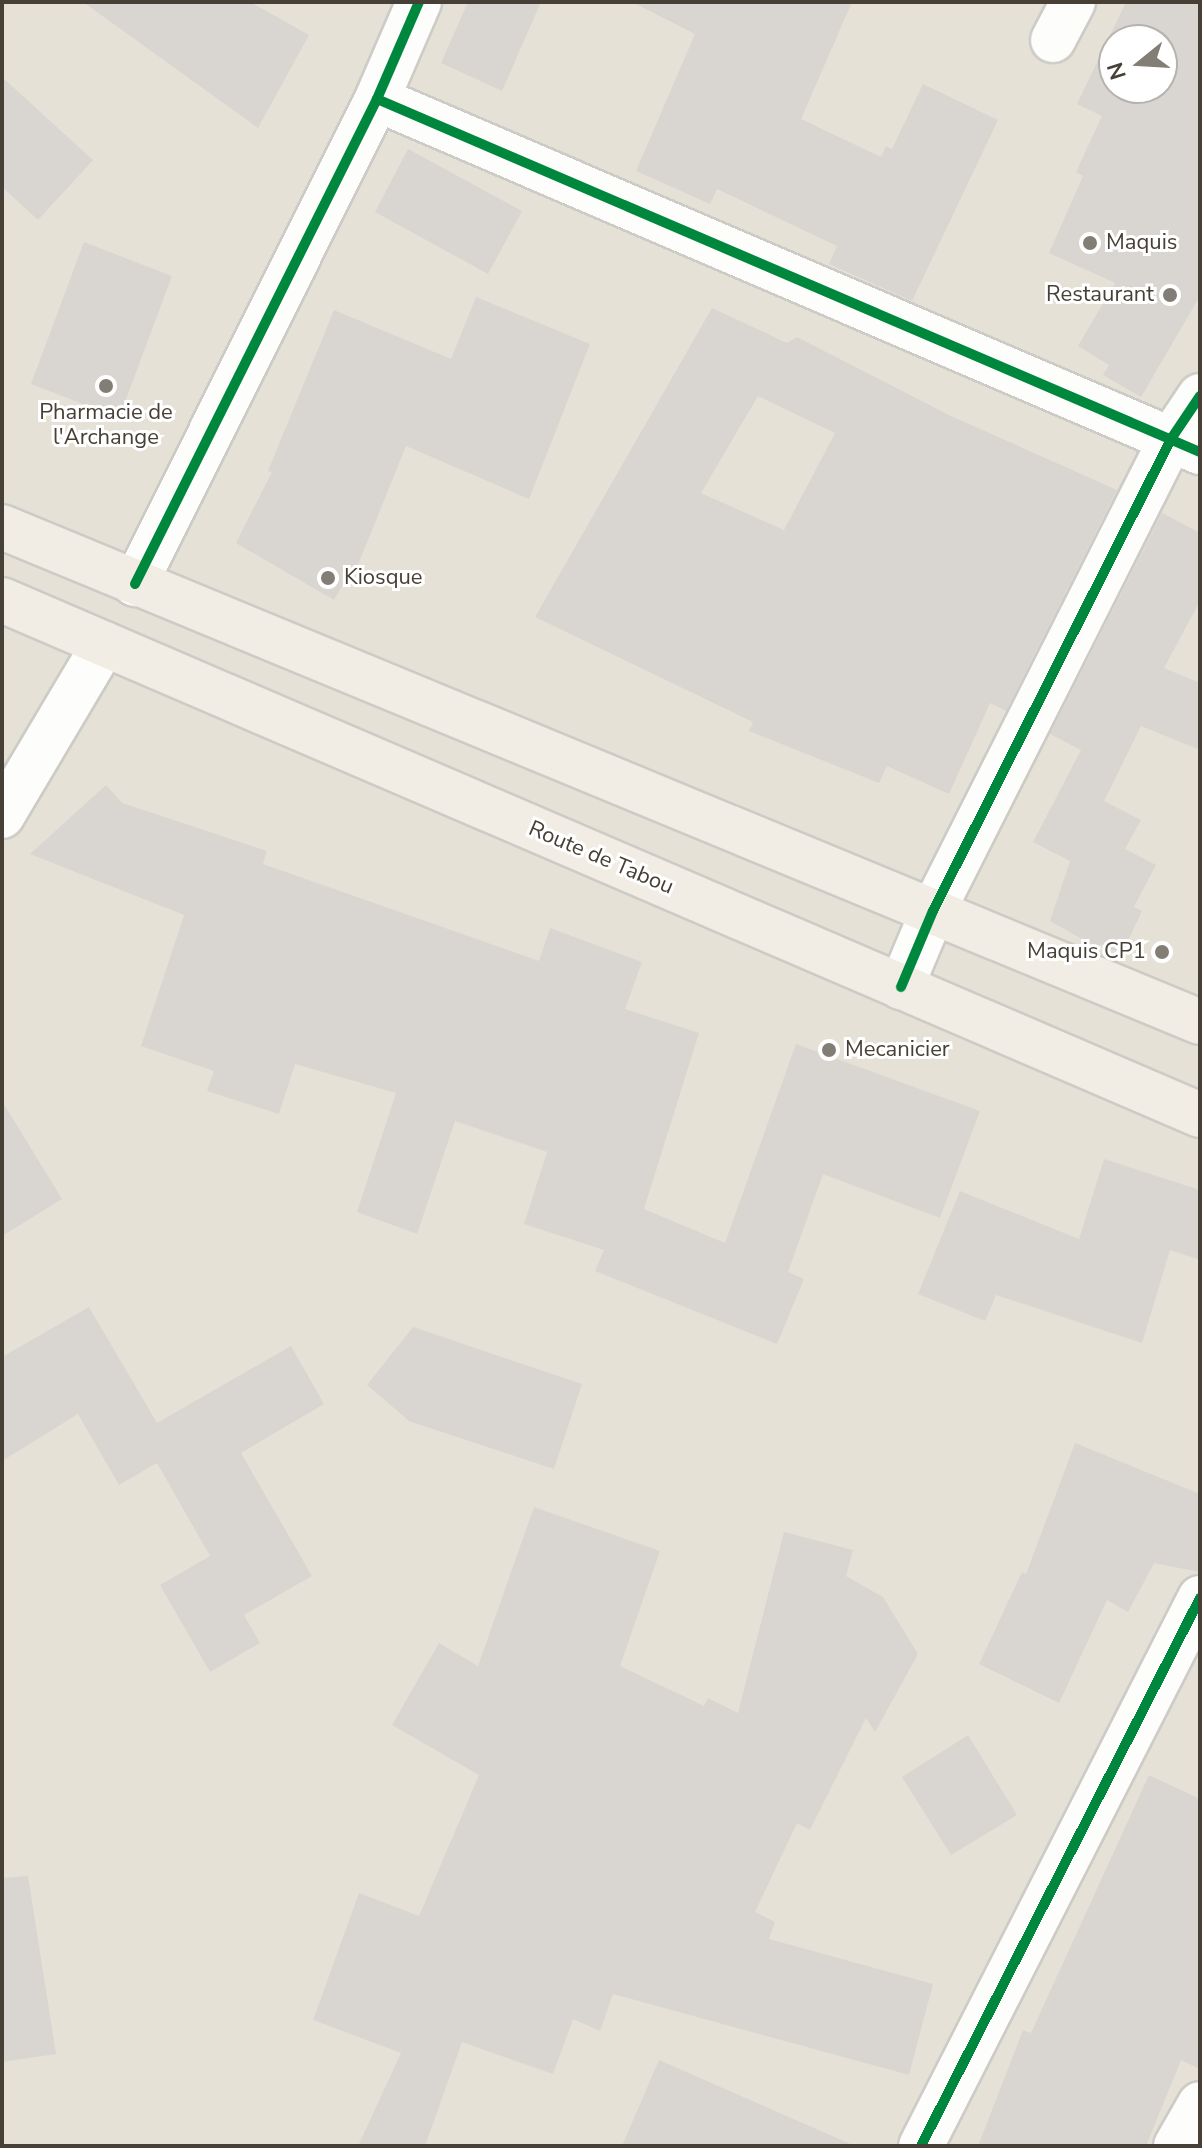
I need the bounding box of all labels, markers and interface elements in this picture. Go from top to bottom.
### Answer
north arrow [1098,24,1178,104]
text: N [1100,58,1134,83]
place label: Maquis [1106,230,1177,256]
marker: Maquis [1081,234,1099,252]
place label: Restaurant [1046,282,1154,308]
marker: Restaurant [1161,286,1179,304]
marker: Pharmacie de l'Archange [97,377,115,395]
place label: Pharmacie de l'Archange [39,399,173,450]
place label: Kiosque [344,565,423,591]
marker: Kiosque [319,569,337,587]
street label: Route de Tabou [525,816,677,900]
place label: Maquis CP1 [1027,939,1146,965]
marker: Maquis CP1 [1153,943,1171,961]
place label: Mecanicier [845,1037,950,1063]
marker: Mecanicier [820,1041,838,1059]

